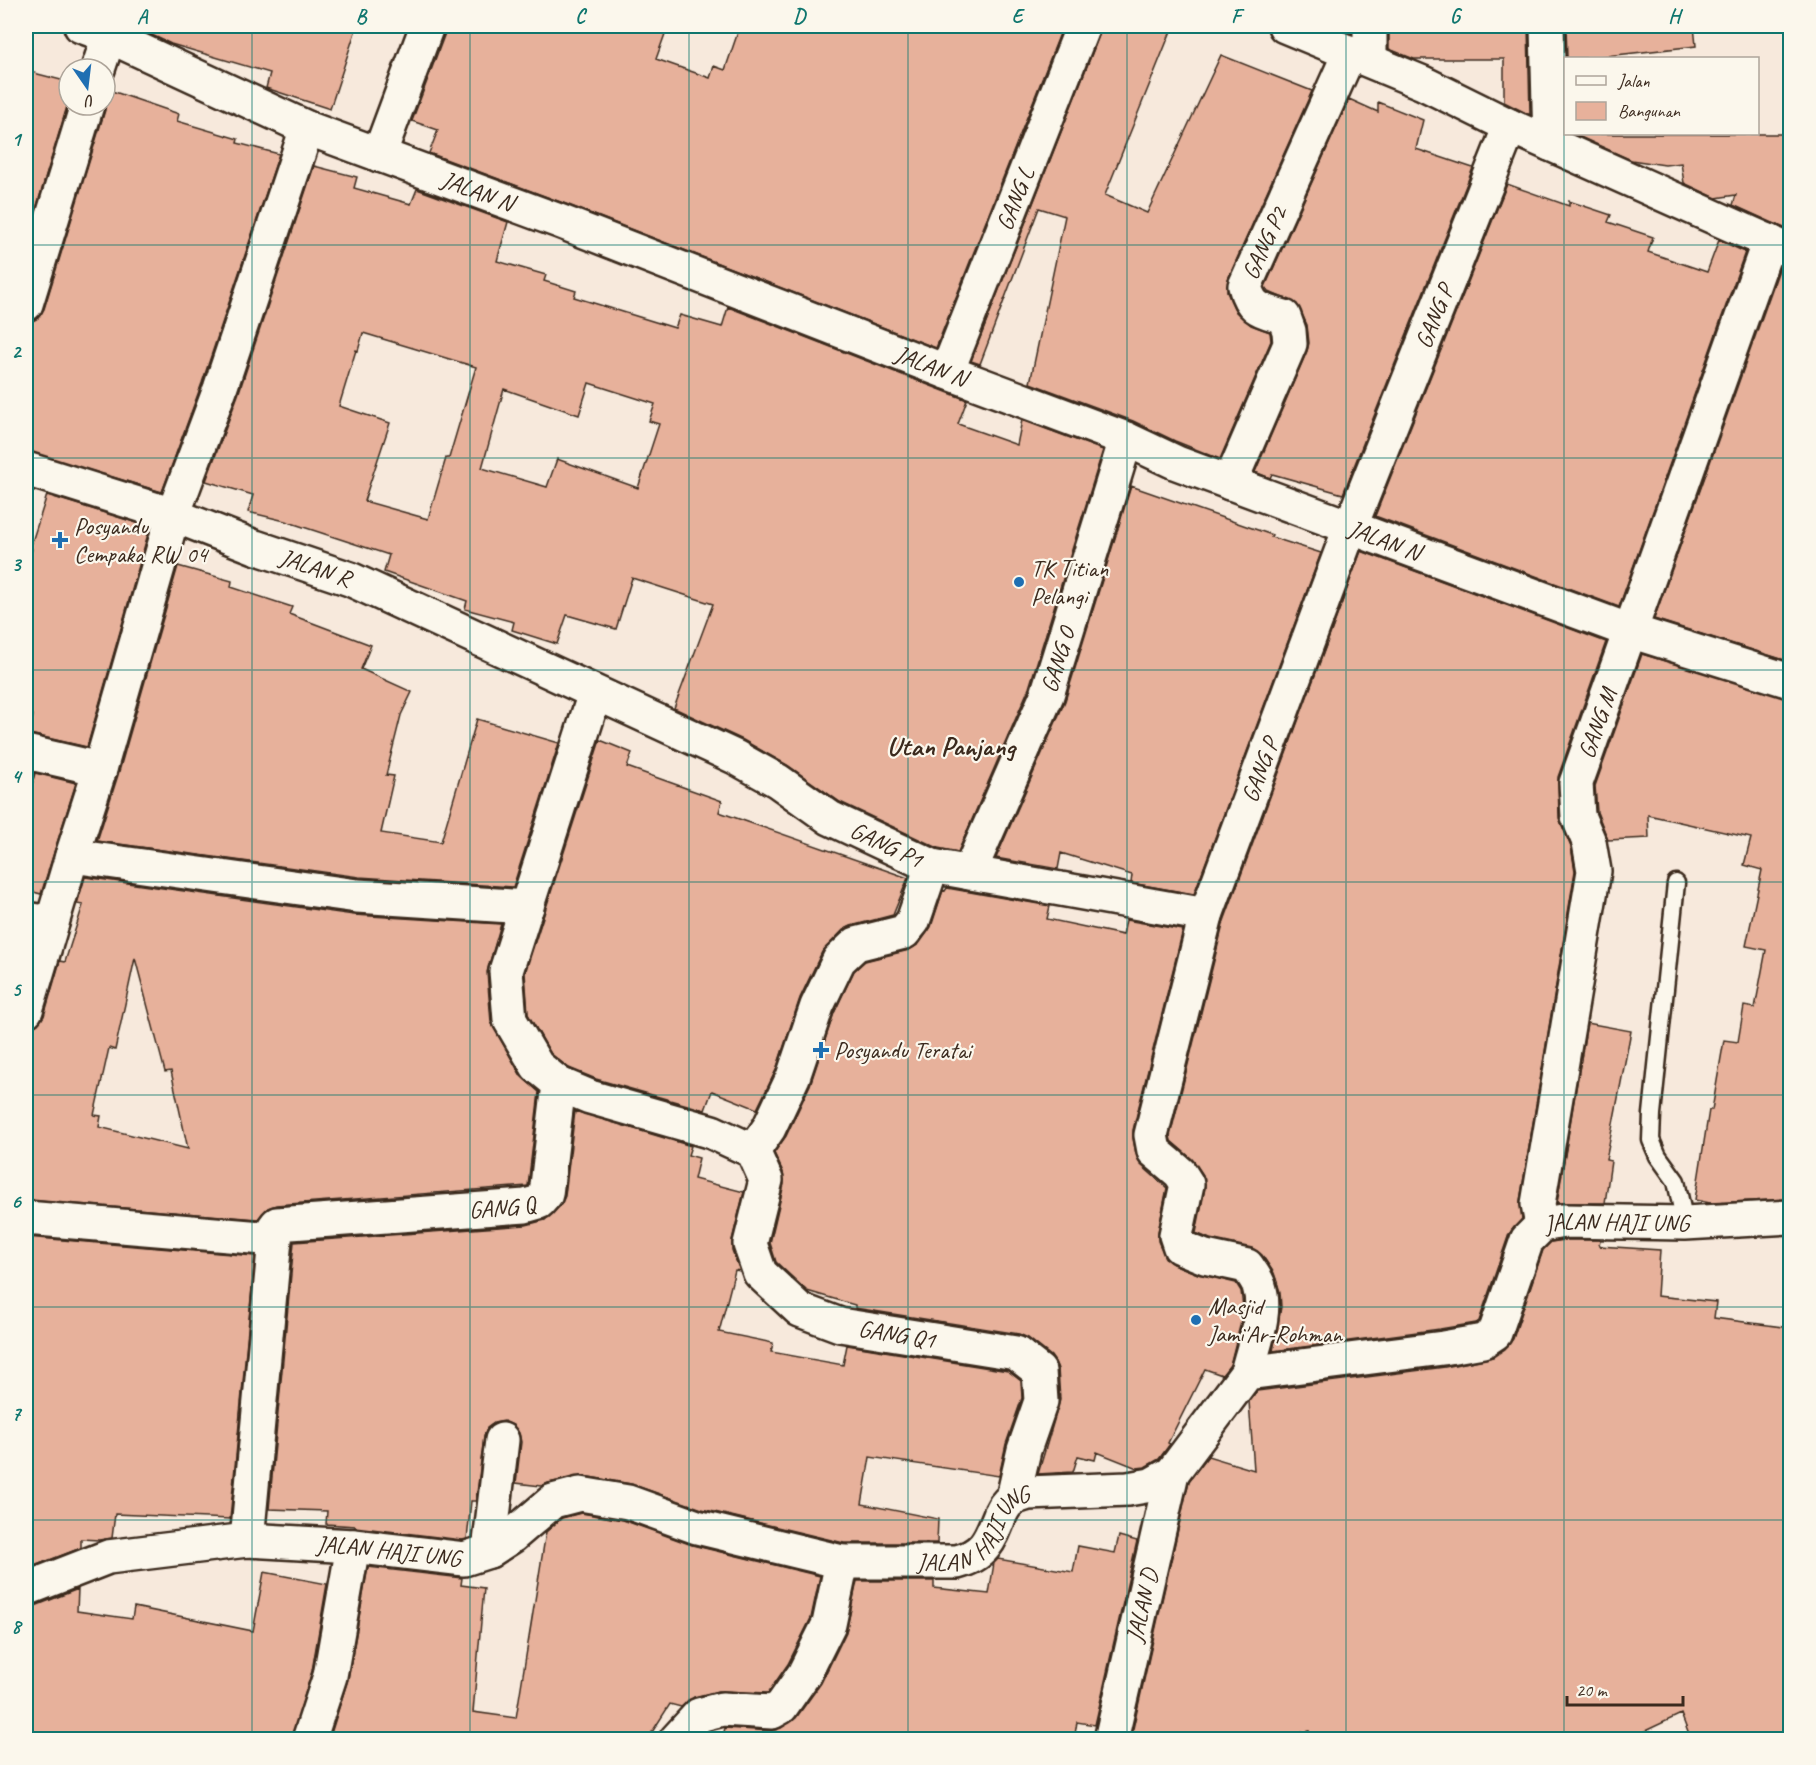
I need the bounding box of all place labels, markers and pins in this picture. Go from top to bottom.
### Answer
place label: Posyandu Cempaka RW 04 [74,511,209,569]
marker: Posyandu Cempaka RW 04 [51,531,69,549]
place label: TK Titian Pelangi [1031,553,1108,611]
marker: TK Titian Pelangi [1012,575,1026,589]
place label: Posyandu Teratai [834,1035,973,1065]
marker: Posyandu Teratai [812,1041,830,1059]
place label: Masjid Jami'Ar-Rohman [1207,1291,1343,1349]
marker: Masjid Jami'Ar-Rohman [1189,1313,1203,1327]

